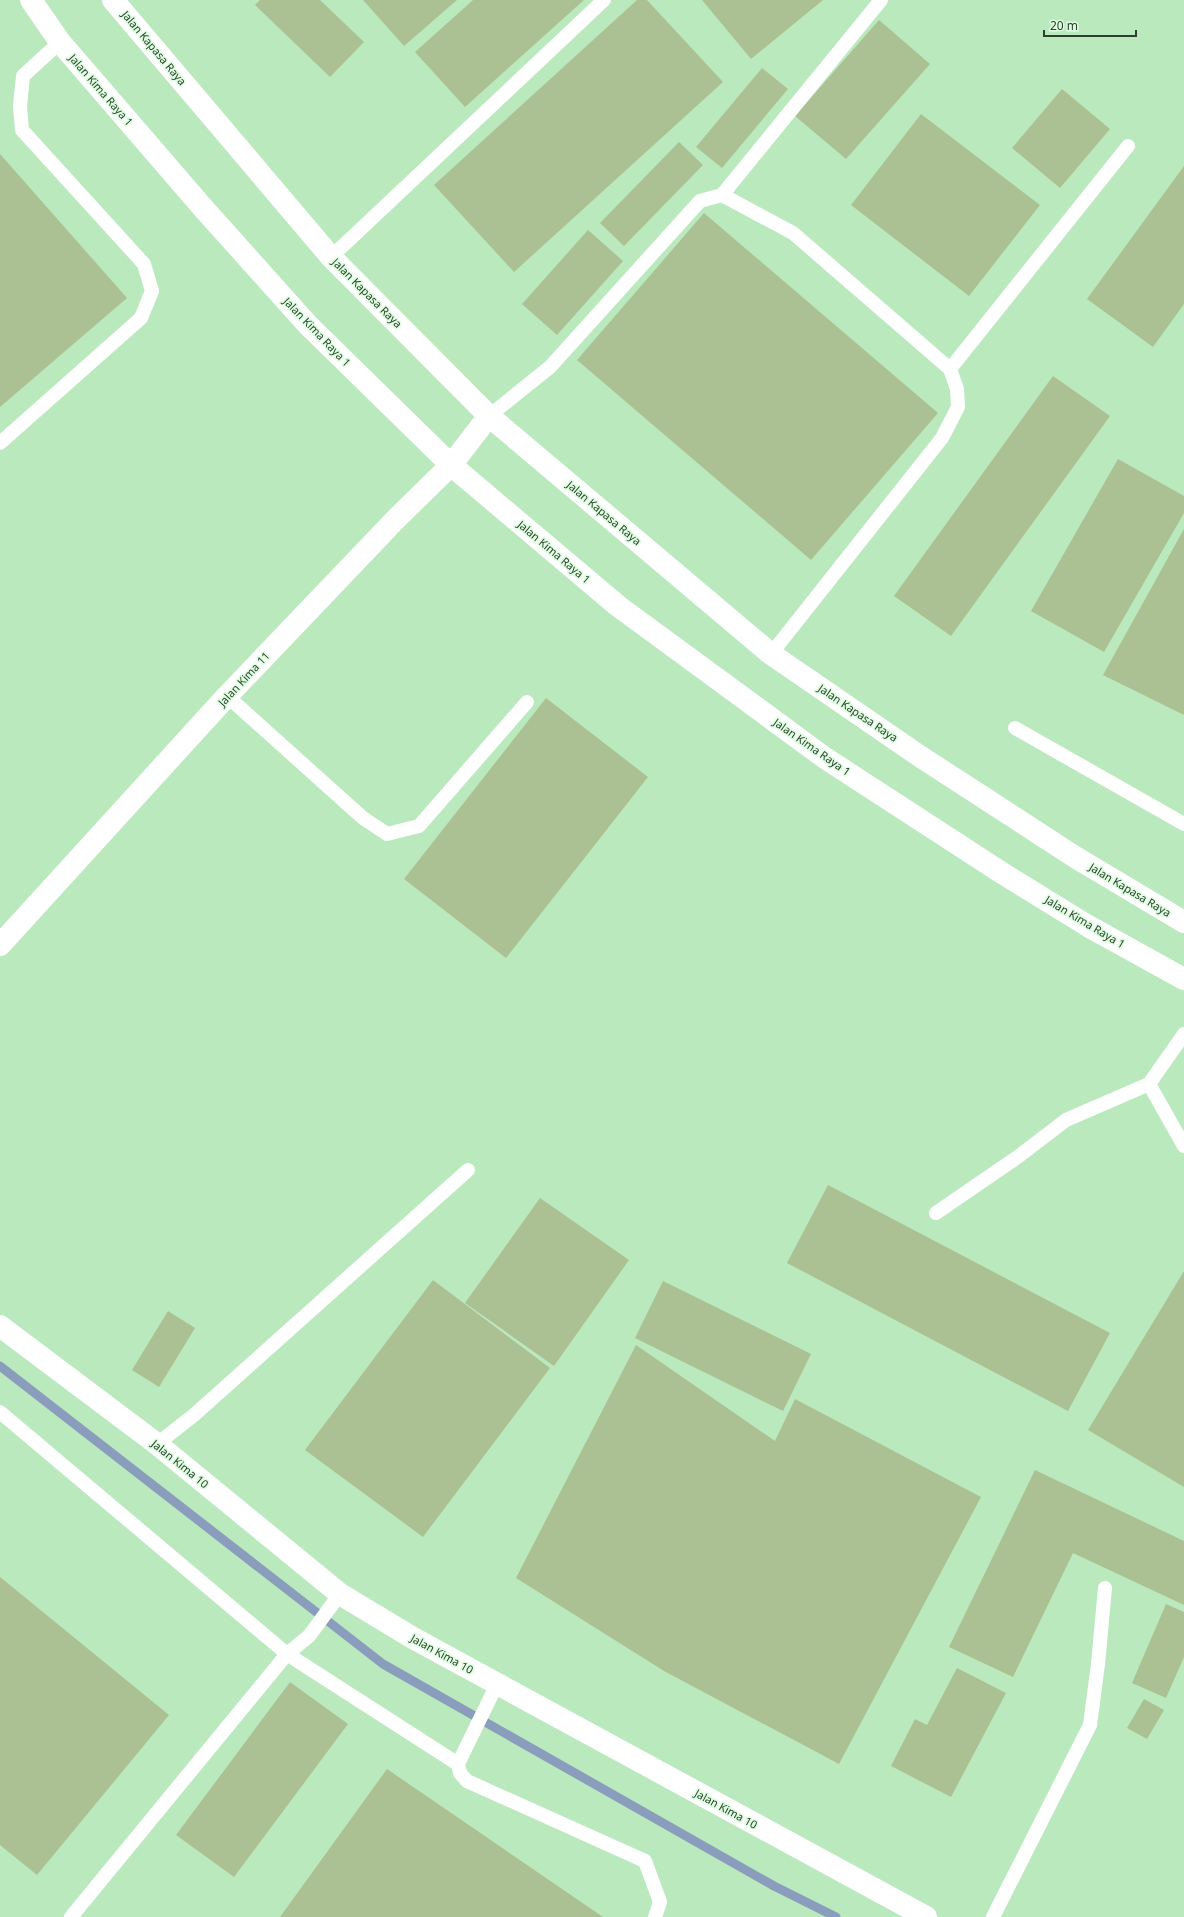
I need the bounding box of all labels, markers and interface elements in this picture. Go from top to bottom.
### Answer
street label: Jalan Kapasa Raya [118,7,190,88]
scale bar [1044,12,1136,38]
text: 20 m [1050,17,1078,34]
street label: Jalan Kima Raya 1 [65,50,137,129]
street label: Jalan Kapasa Raya [329,254,405,331]
street label: Jalan Kima Raya 1 [280,293,354,370]
street label: Jalan Kapasa Raya [563,476,645,548]
street label: Jalan Kima Raya 1 [514,516,594,587]
street label: Jalan Kima 11 [214,648,273,710]
street label: Jalan Kapasa Raya [815,680,901,745]
street label: Jalan Kima Raya 1 [770,714,854,779]
street label: Jalan Kapasa Raya [1086,859,1174,920]
street label: Jalan Kima Raya 1 [1042,891,1128,951]
street label: Jalan Kima 10 [148,1435,212,1491]
street label: Jalan Kima 10 [407,1630,476,1677]
street label: Jalan Kima 10 [691,1785,760,1832]

